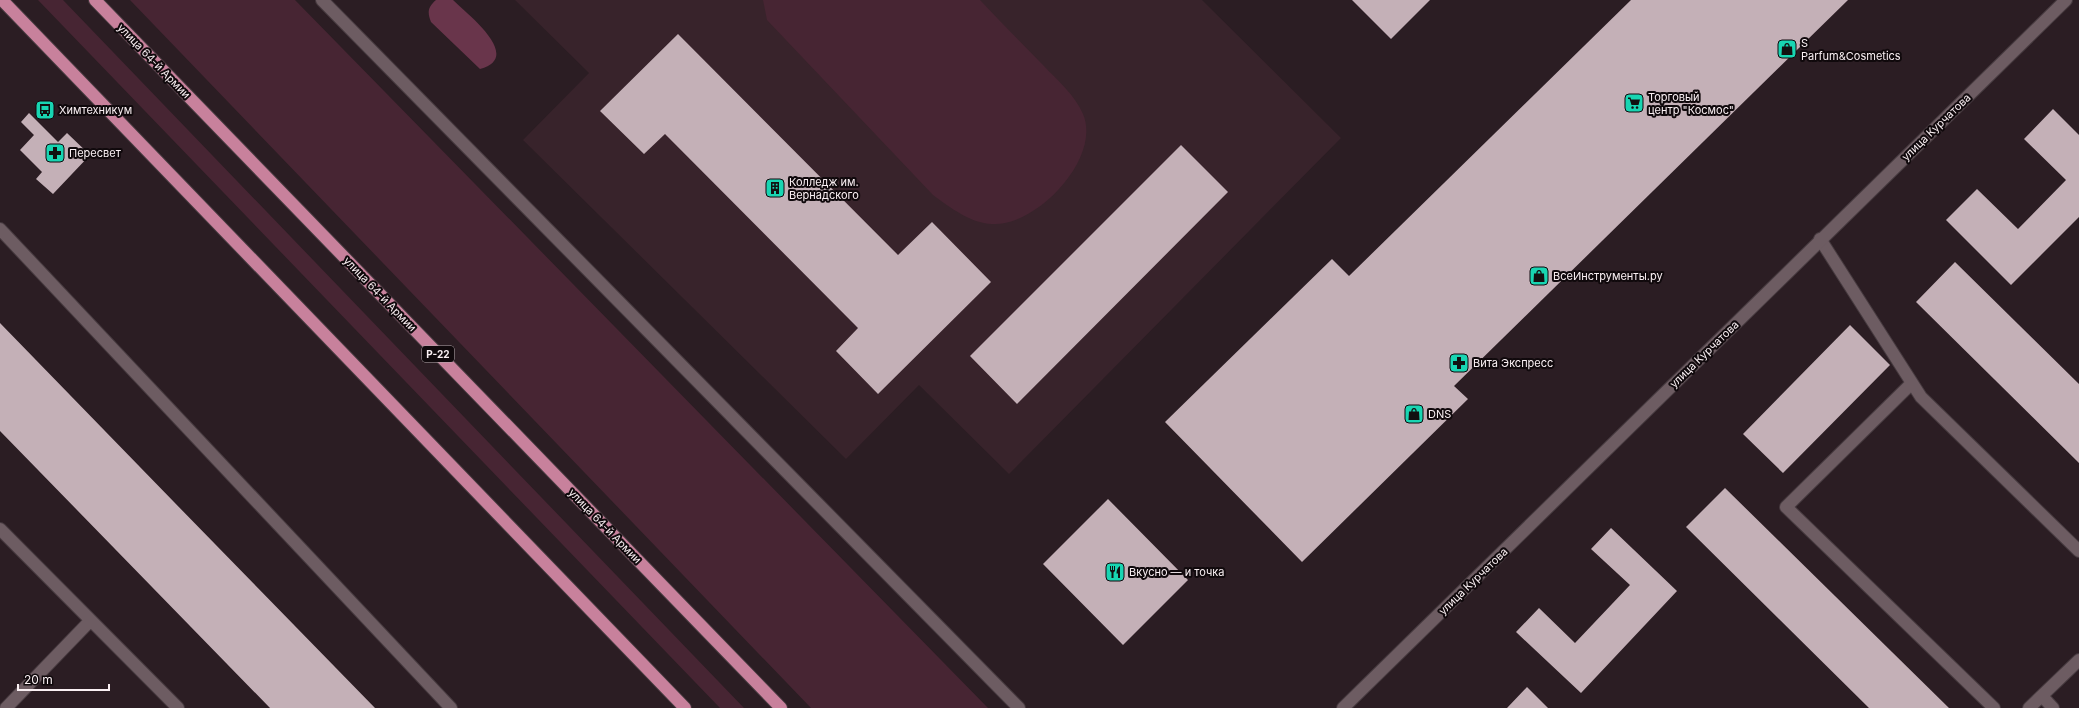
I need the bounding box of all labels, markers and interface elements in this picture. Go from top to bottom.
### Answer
street label: улица 64-й Армии [115,21,193,101]
place label: S Parfum&Cosmetics [1801,36,1901,63]
shop icon: S Parfum&Cosmetics [1776,38,1798,60]
place label: Торговый центр "Космос" [1648,90,1734,117]
street label: улица Курчатова [1898,90,1974,164]
supermarket icon: Торговый центр "Космос" [1623,92,1645,114]
bus stop icon: Химтехникум [34,99,56,121]
place label: Химтехникум [59,103,132,117]
pharmacy icon: Пересвет [44,142,66,164]
place label: Пересвет [69,146,122,160]
place label: Колледж им. Вернадского [789,175,859,202]
building icon: Колледж им. Вернадского [764,177,786,199]
street label: улица 64-й Армии [341,254,419,334]
shop icon: ВсеИнструменты.ру [1528,265,1550,287]
place label: ВсеИнструменты.ру [1553,269,1663,283]
street label: улица Курчатова [1666,317,1742,391]
road number: Р-22 [422,346,454,362]
pharmacy icon: Вита Экспресс [1448,352,1470,374]
place label: Вита Экспресс [1473,356,1553,370]
shop icon: DNS [1403,403,1425,425]
place label: DNS [1428,407,1451,421]
street label: улица 64-й Армии [566,486,644,566]
street label: улица Курчатова [1435,544,1511,618]
restaurant icon: Вкусно — и точка [1104,561,1126,583]
place label: Вкусно — и точка [1129,565,1224,579]
scale bar [18,666,109,692]
text: 20 m [24,672,53,687]

